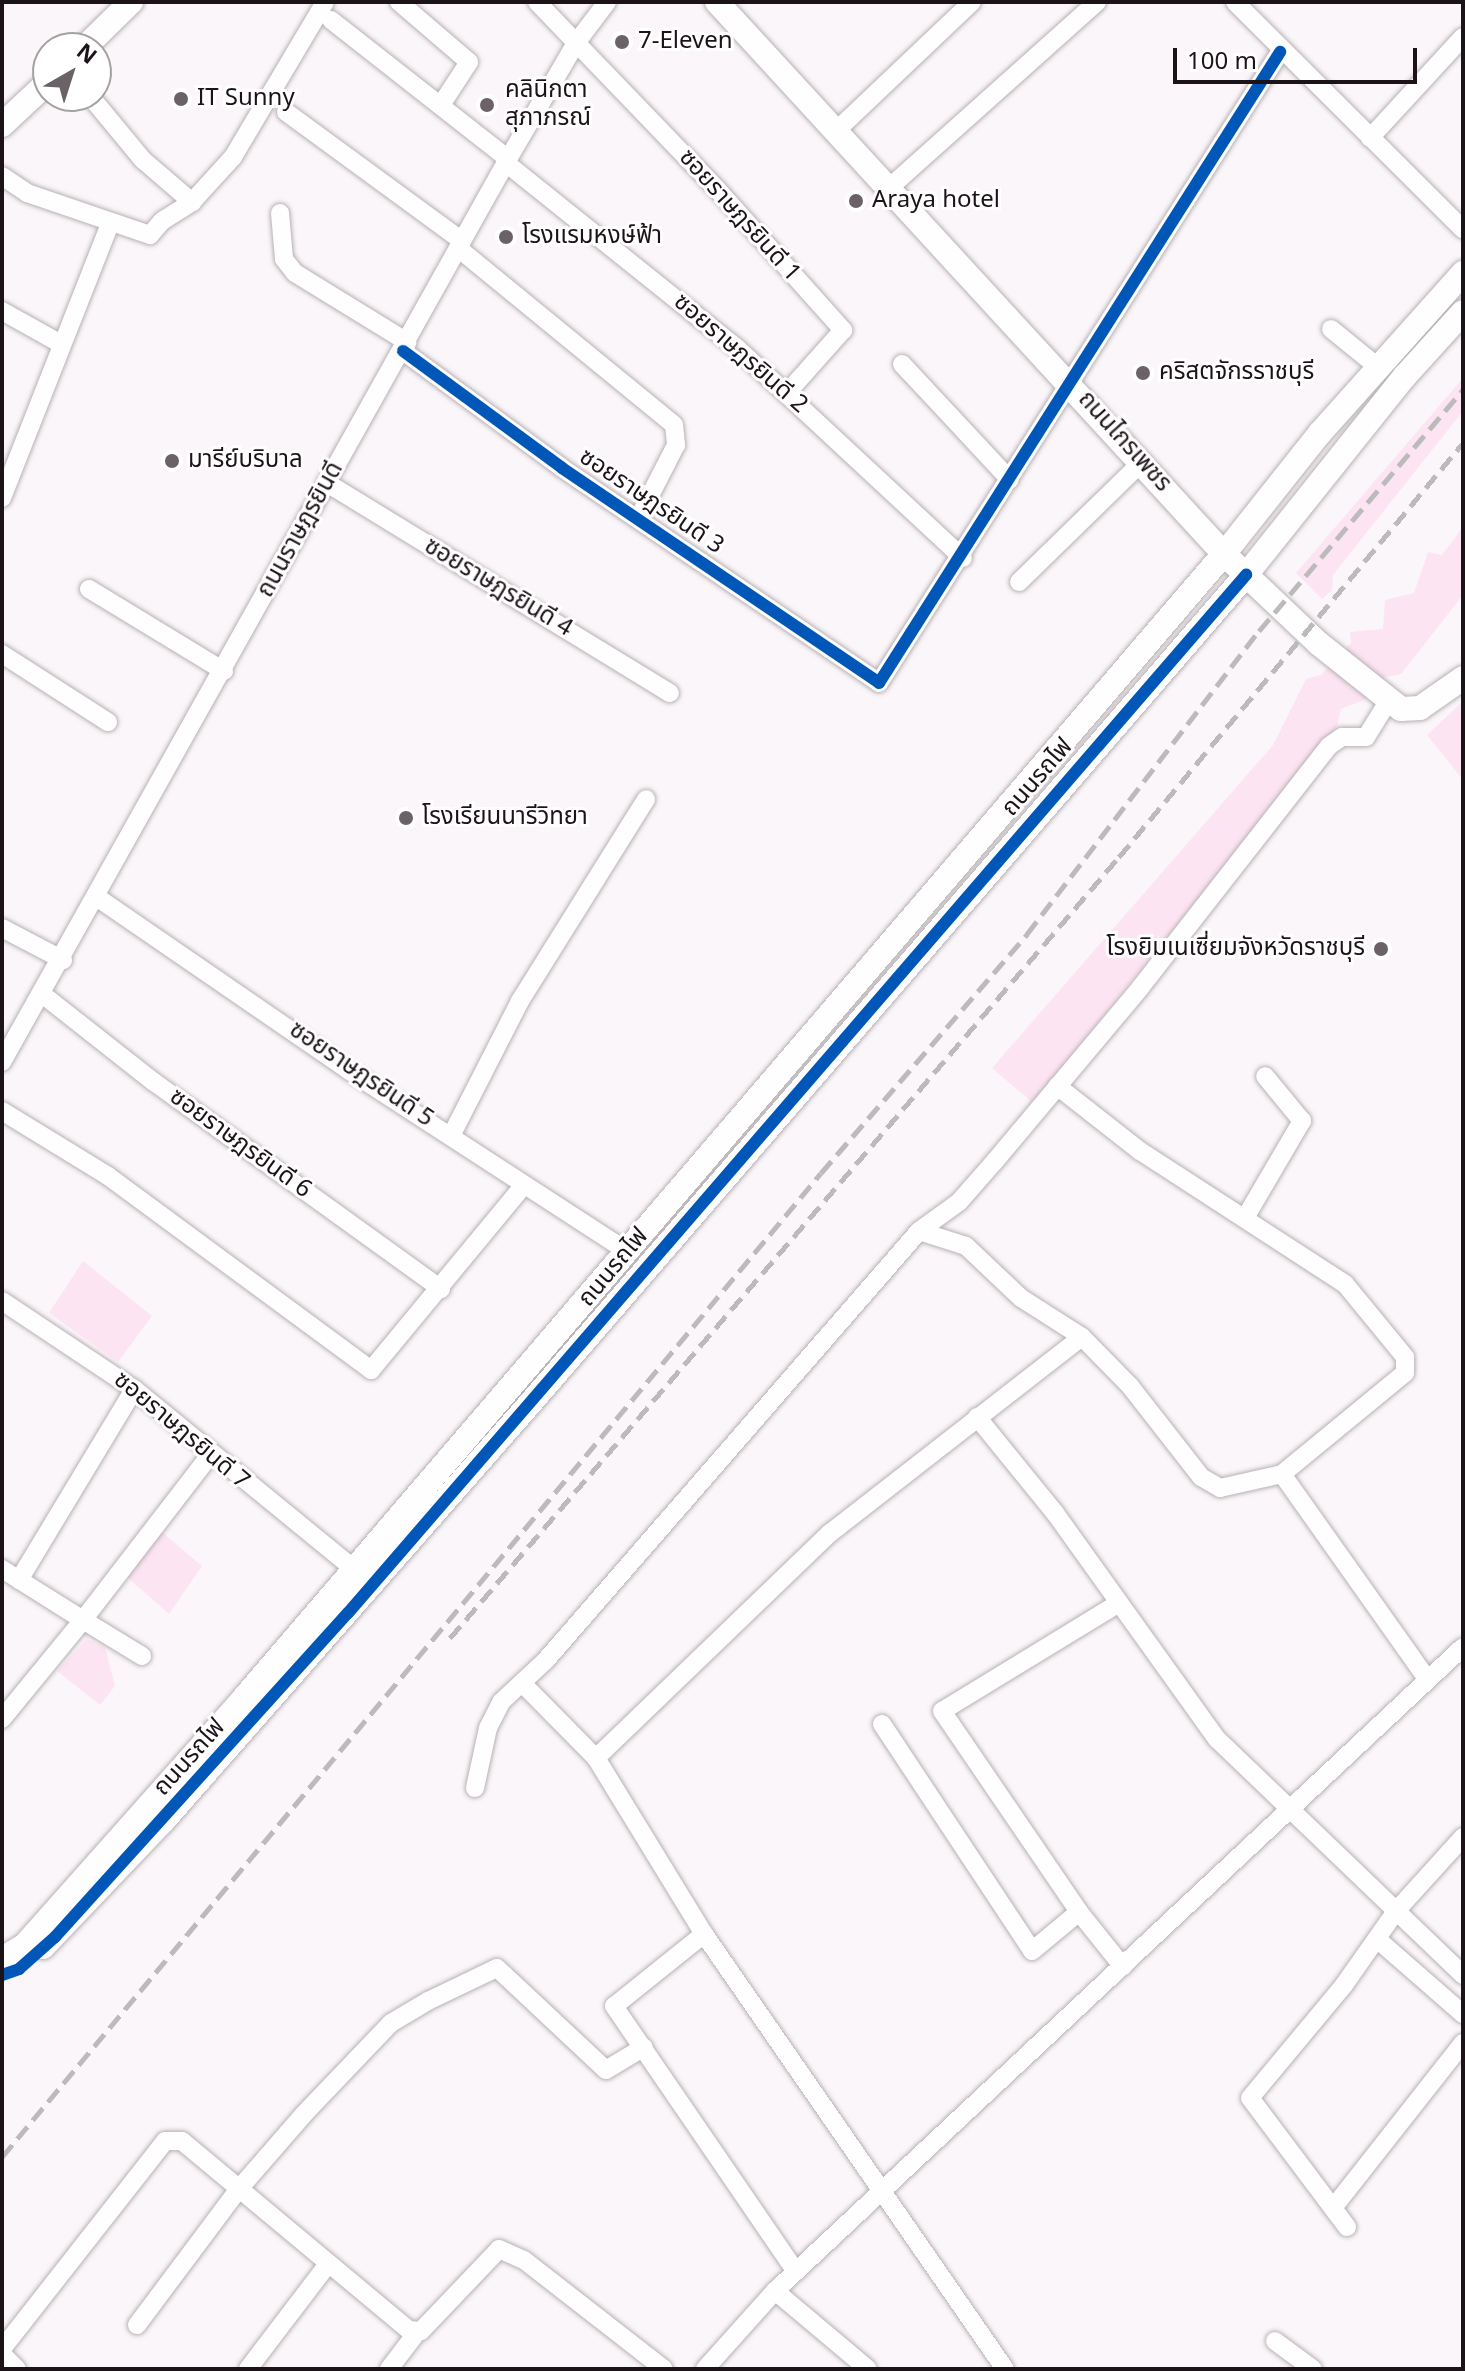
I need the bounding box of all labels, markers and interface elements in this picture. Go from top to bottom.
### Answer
place label: 7-Eleven [638,28,733,56]
north arrow [32,32,112,112]
scale bar [1177,32,1421,82]
marker: 7-Eleven [613,33,631,51]
text: N [69,36,103,73]
text: 100 m [1187,44,1257,80]
place label: คลินิกตา สุภาภรณ์ [505,77,591,133]
place label: IT Sunny [197,85,295,113]
marker: IT Sunny [172,90,190,108]
marker: คลินิกตา สุภาภรณ์ [476,94,498,116]
street label: ซอยราษฎรยินดี 1 [672,144,806,288]
place label: Araya hotel [872,187,1000,215]
marker: Araya hotel [847,192,865,210]
place label: โรงแรมหงษ์ฟ้า [522,223,662,251]
marker: โรงแรมหงษ์ฟ้า [497,228,515,246]
street label: ซอยราษฎรยินดี 2 [667,288,813,420]
place label: คริสตจักรราชบุรี [1159,359,1314,387]
marker: คริสตจักรราชบุรี [1134,364,1152,382]
street label: ถนนไกรเพชร [1071,386,1177,498]
street label: ซอยราษฎรยินดี 3 [573,443,729,561]
place label: มารีย์บริบาล [188,447,303,475]
marker: มารีย์บริบาล [163,452,181,470]
street label: ถนนราษฎรยินดี [252,457,350,603]
street label: ซอยราษฎรยินดี 4 [419,532,577,644]
street label: ถนนรถไฟ [997,733,1079,823]
place label: โรงเรียนนารีวิทยา [422,804,588,832]
marker: โรงเรียนนารีวิทยา [397,809,415,827]
place label: โรงยิมเนเซี่ยมจังหวัดราชบุรี [1106,935,1365,963]
marker: โรงยิมเนเซี่ยมจังหวัดราชบุรี [1372,940,1390,958]
street label: ซอยราษฎรยินดี 5 [283,1016,439,1134]
street label: ซอยราษฎรยินดี 6 [164,1083,316,1205]
street label: ถนนรถไฟ [573,1223,655,1313]
street label: ซอยราษฎรยินดี 7 [107,1366,255,1496]
street label: ถนนรถไฟ [148,1714,232,1802]

